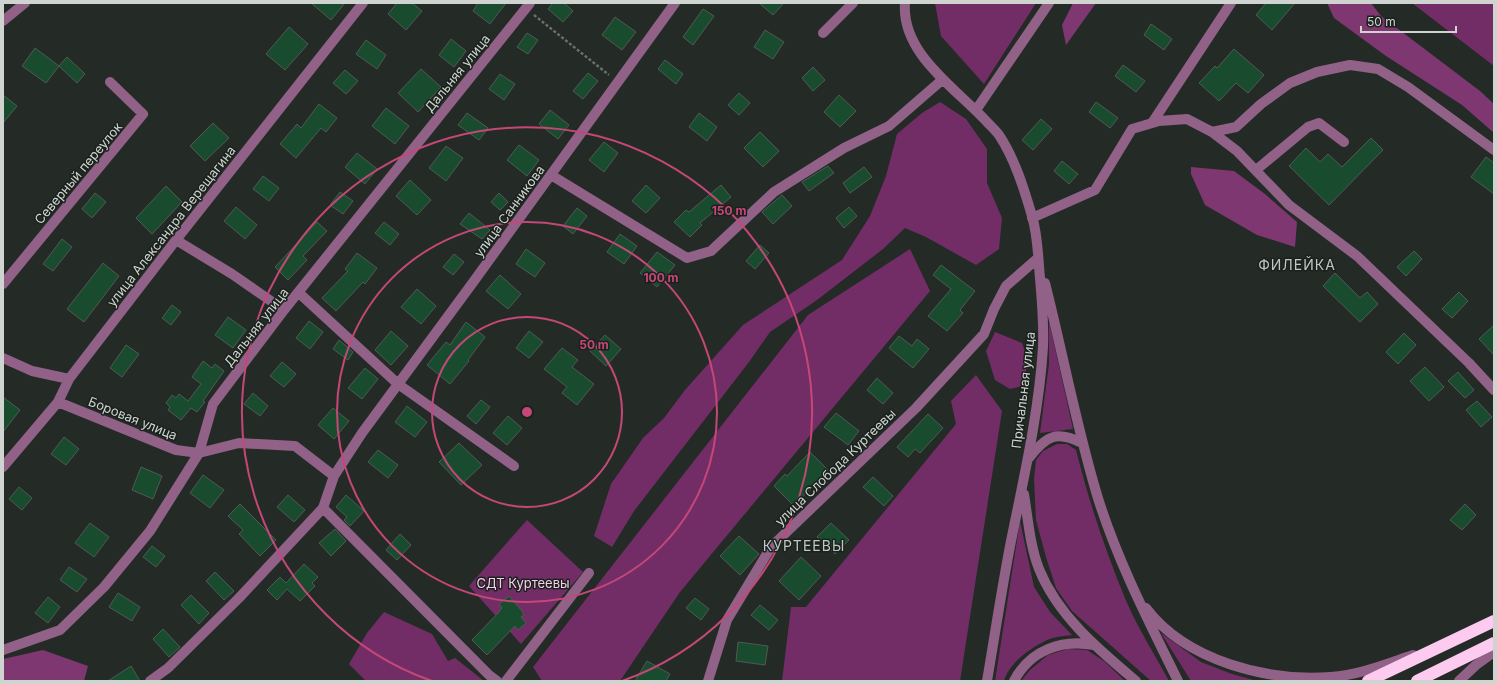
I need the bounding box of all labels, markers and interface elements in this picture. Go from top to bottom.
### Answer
scale bar [1361,8,1456,34]
text: 50 m [1367,14,1396,29]
street label: Дальняя улица [421,31,493,115]
street label: Северный переулок [31,119,125,227]
street label: улица Александра Верещагина [103,142,239,310]
street label: улица Санникова [470,162,548,260]
text: 150 m [712,203,746,218]
district label: ФИЛЕЙКА [1258,255,1336,273]
text: 100 m [643,270,679,285]
street label: Дальняя улица [220,284,292,370]
street label: Причальная улица [1008,331,1038,449]
text: 50 m [579,337,609,352]
street label: Боровая улица [86,393,180,443]
centre of rings [520,405,534,419]
street label: улица Слобода Куртеевы [771,405,899,529]
district label: КУРТЕЕВЫ [763,537,845,554]
park label: СДТ Куртеевы [476,575,570,591]

